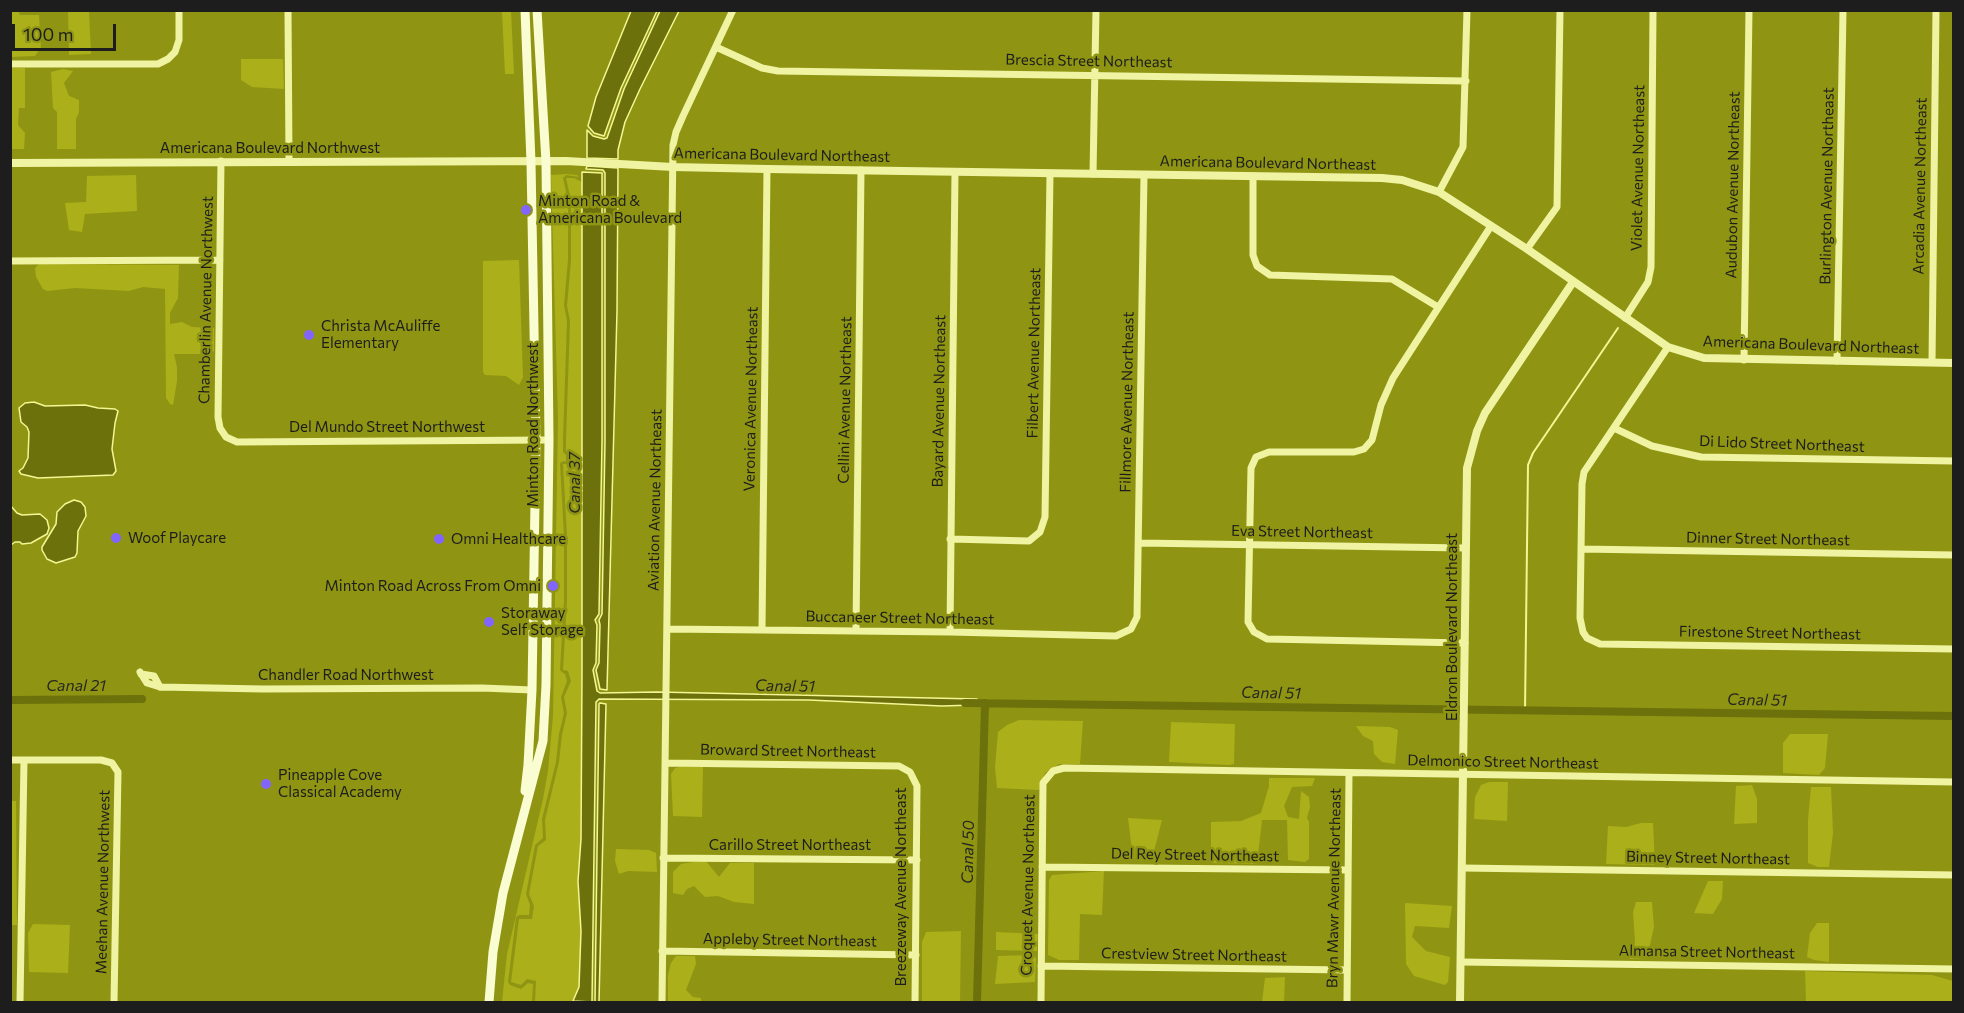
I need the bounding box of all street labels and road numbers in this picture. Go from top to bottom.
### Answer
street label: Brescia Street Northeast [1005,51,1173,71]
street label: Violet Avenue Northeast [1628,85,1648,251]
street label: Burlington Avenue Northeast [1816,87,1838,285]
street label: Audubon Avenue Northeast [1722,91,1744,279]
street label: Arcadia Avenue Northeast [1909,97,1931,275]
street label: Americana Boulevard Northwest [160,139,380,157]
street label: Americana Boulevard Northeast [674,144,890,166]
street label: Americana Boulevard Northeast [1160,152,1376,174]
street label: Chamberlin Avenue Northwest [195,196,217,404]
street label: Filbert Avenue Northeast [1024,268,1044,438]
street label: Veronica Avenue Northeast [740,306,762,492]
street label: Fillmore Avenue Northeast [1116,311,1138,493]
street label: Bayard Avenue Northeast [928,315,950,487]
street label: Cellini Avenue Northeast [835,316,855,484]
street label: Americana Boulevard Northeast [1702,332,1920,358]
street label: Minton Road Northwest [524,343,542,507]
street label: Aviation Avenue Northeast [644,409,666,591]
street label: Del Mundo Street Northwest [289,418,485,436]
street label: Di Lido Street Northeast [1699,432,1865,456]
street label: Eva Street Northeast [1231,522,1373,542]
street label: Dinner Street Northeast [1686,529,1850,549]
street label: Eldron Boulevard Northeast [1443,533,1461,721]
street label: Buccaneer Street Northeast [805,607,995,629]
street label: Firestone Street Northeast [1679,622,1861,644]
street label: Chandler Road Northwest [258,666,434,684]
street label: Broward Street Northeast [700,740,876,762]
street label: Delmonico Street Northeast [1407,751,1599,773]
street label: Breezeway Avenue Northeast [892,787,910,987]
street label: Bryn Mawr Avenue Northeast [1323,788,1345,988]
street label: Meehan Avenue Northwest [92,790,114,974]
street label: Croquet Avenue Northeast [1017,794,1039,976]
street label: Carillo Street Northeast [709,836,871,854]
street label: Del Rey Street Northeast [1111,845,1279,865]
street label: Binney Street Northeast [1626,848,1790,868]
street label: Appleby Street Northeast [703,929,877,951]
street label: Almansa Street Northeast [1619,941,1795,963]
street label: Crestview Street Northeast [1101,944,1287,966]

